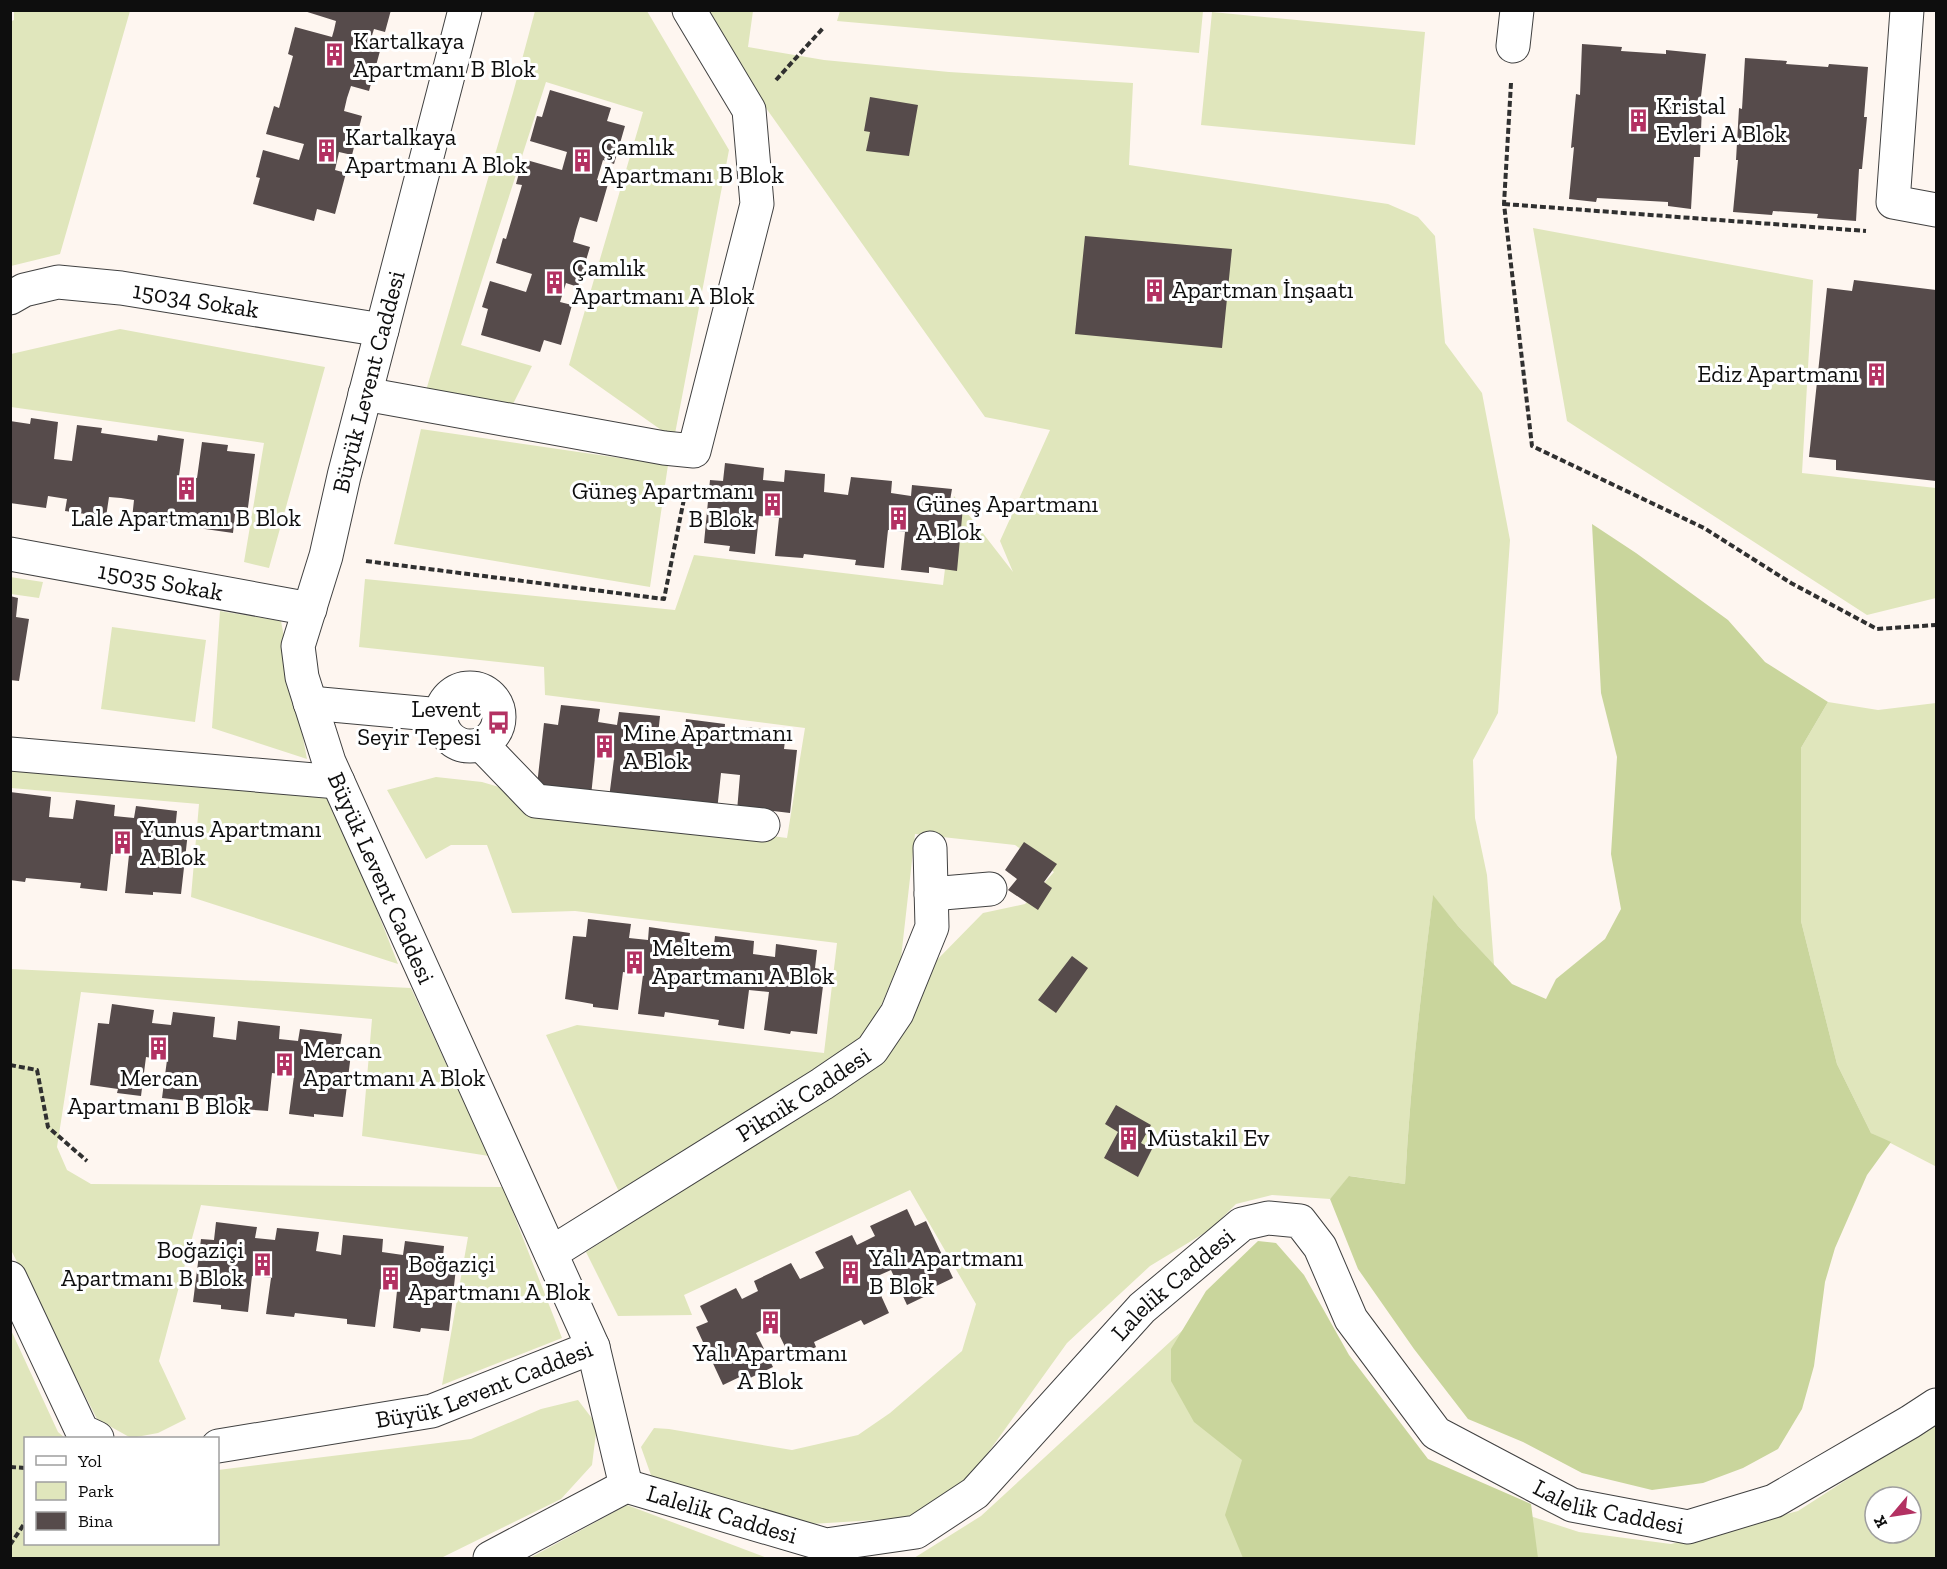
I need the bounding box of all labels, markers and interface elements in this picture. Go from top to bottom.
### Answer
place label: Kartalkaya Apartmanı B Blok [353,26,536,83]
building icon: Kartalkaya Apartmanı B Blok [322,42,348,68]
place label: Kristal Evleri A Blok [1656,91,1787,148]
building icon: Kristal Evleri A Blok [1625,107,1651,133]
place label: Kartalkaya Apartmanı A Blok [345,122,528,179]
place label: Çamlık Apartmanı B Blok [601,132,784,189]
building icon: Kartalkaya Apartmanı A Blok [314,138,340,164]
building icon: Çamlık Apartmanı B Blok [570,148,596,174]
place label: Çamlık Apartmanı A Blok [572,253,755,310]
street label: Büyük Levent Caddesi [326,267,411,496]
building icon: Çamlık Apartmanı A Blok [541,269,567,295]
street label: 15034 Sokak [131,275,261,324]
place label: Apartman İnşaatı [1172,275,1354,304]
building icon: Apartman İnşaatı [1141,277,1167,303]
place label: Ediz Apartmanı [1697,359,1859,388]
building icon: Ediz Apartmanı [1864,361,1890,387]
building icon: Lale Apartmanı B Blok [173,475,199,501]
place label: Güneş Apartmanı B Blok [572,476,755,533]
place label: Güneş Apartmanı A Blok [916,489,1099,546]
building icon: Güneş Apartmanı B Blok [759,492,785,518]
place label: Lale Apartmanı B Blok [71,503,302,532]
building icon: Güneş Apartmanı A Blok [885,505,911,531]
street label: 15035 Sokak [96,555,226,607]
place label: Levent Seyir Tepesi [357,694,481,751]
bus stop icon: Levent Seyir Tepesi [486,710,512,736]
place label: Mine Apartmanı A Blok [623,718,793,775]
building icon: Mine Apartmanı A Blok [592,734,618,760]
street label: Büyük Levent Caddesi [322,768,441,988]
place label: Yunus Apartmanı A Blok [139,814,322,871]
building icon: Yunus Apartmanı A Blok [109,830,135,856]
place label: Meltem Apartmanı A Blok [652,933,835,990]
building icon: Meltem Apartmanı A Blok [621,949,647,975]
building icon: Mercan Apartmanı B Blok [146,1035,172,1061]
place label: Mercan Apartmanı A Blok [303,1035,486,1092]
street label: Piknik Caddesi [731,1040,876,1148]
building icon: Mercan Apartmanı A Blok [272,1051,298,1077]
place label: Mercan Apartmanı B Blok [68,1063,251,1120]
place label: Müstakil Ev [1147,1123,1270,1152]
building icon: Müstakil Ev [1116,1125,1142,1151]
street label: Lalelik Caddesi [1105,1221,1240,1346]
place label: Boğaziçi Apartmanı B Blok [61,1235,245,1292]
place label: Yalı Apartmanı B Blok [868,1243,1024,1300]
place label: Boğaziçi Apartmanı A Blok [408,1249,591,1306]
building icon: Boğaziçi Apartmanı B Blok [249,1251,275,1277]
building icon: Yalı Apartmanı B Blok [838,1259,864,1285]
building icon: Boğaziçi Apartmanı A Blok [377,1265,403,1291]
building icon: Yalı Apartmanı A Blok [757,1310,783,1336]
street label: Büyük Levent Caddesi [373,1334,597,1434]
place label: Yalı Apartmanı A Blok [692,1338,847,1395]
legend [24,1437,219,1545]
text: Yol [77,1450,102,1472]
street label: Lalelik Caddesi [1529,1472,1687,1540]
street label: Lalelik Caddesi [644,1478,801,1550]
text: Park [78,1480,114,1502]
north arrow [1863,1485,1923,1545]
text: Bina [78,1510,113,1532]
text: K [1869,1513,1891,1531]

